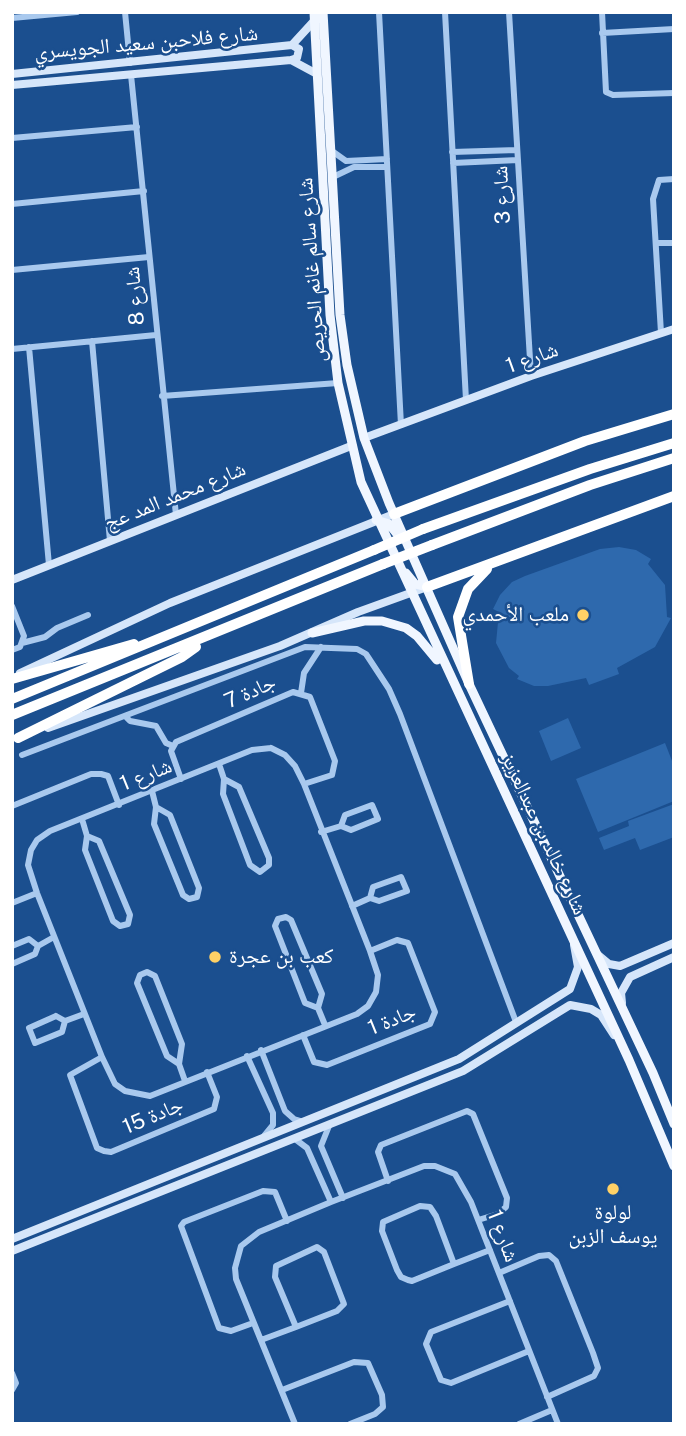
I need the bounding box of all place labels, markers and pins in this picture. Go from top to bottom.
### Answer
place label: ملعب الأحمدي [462,602,569,628]
marker: ملعب الأحمدي [575,607,591,623]
place label: كعب بن عجرة [229,944,333,970]
marker: كعب بن عجرة [207,949,223,965]
marker: لولوة يوسف الزبن [605,1181,621,1197]
place label: لولوة يوسف الزبن [568,1200,658,1250]

